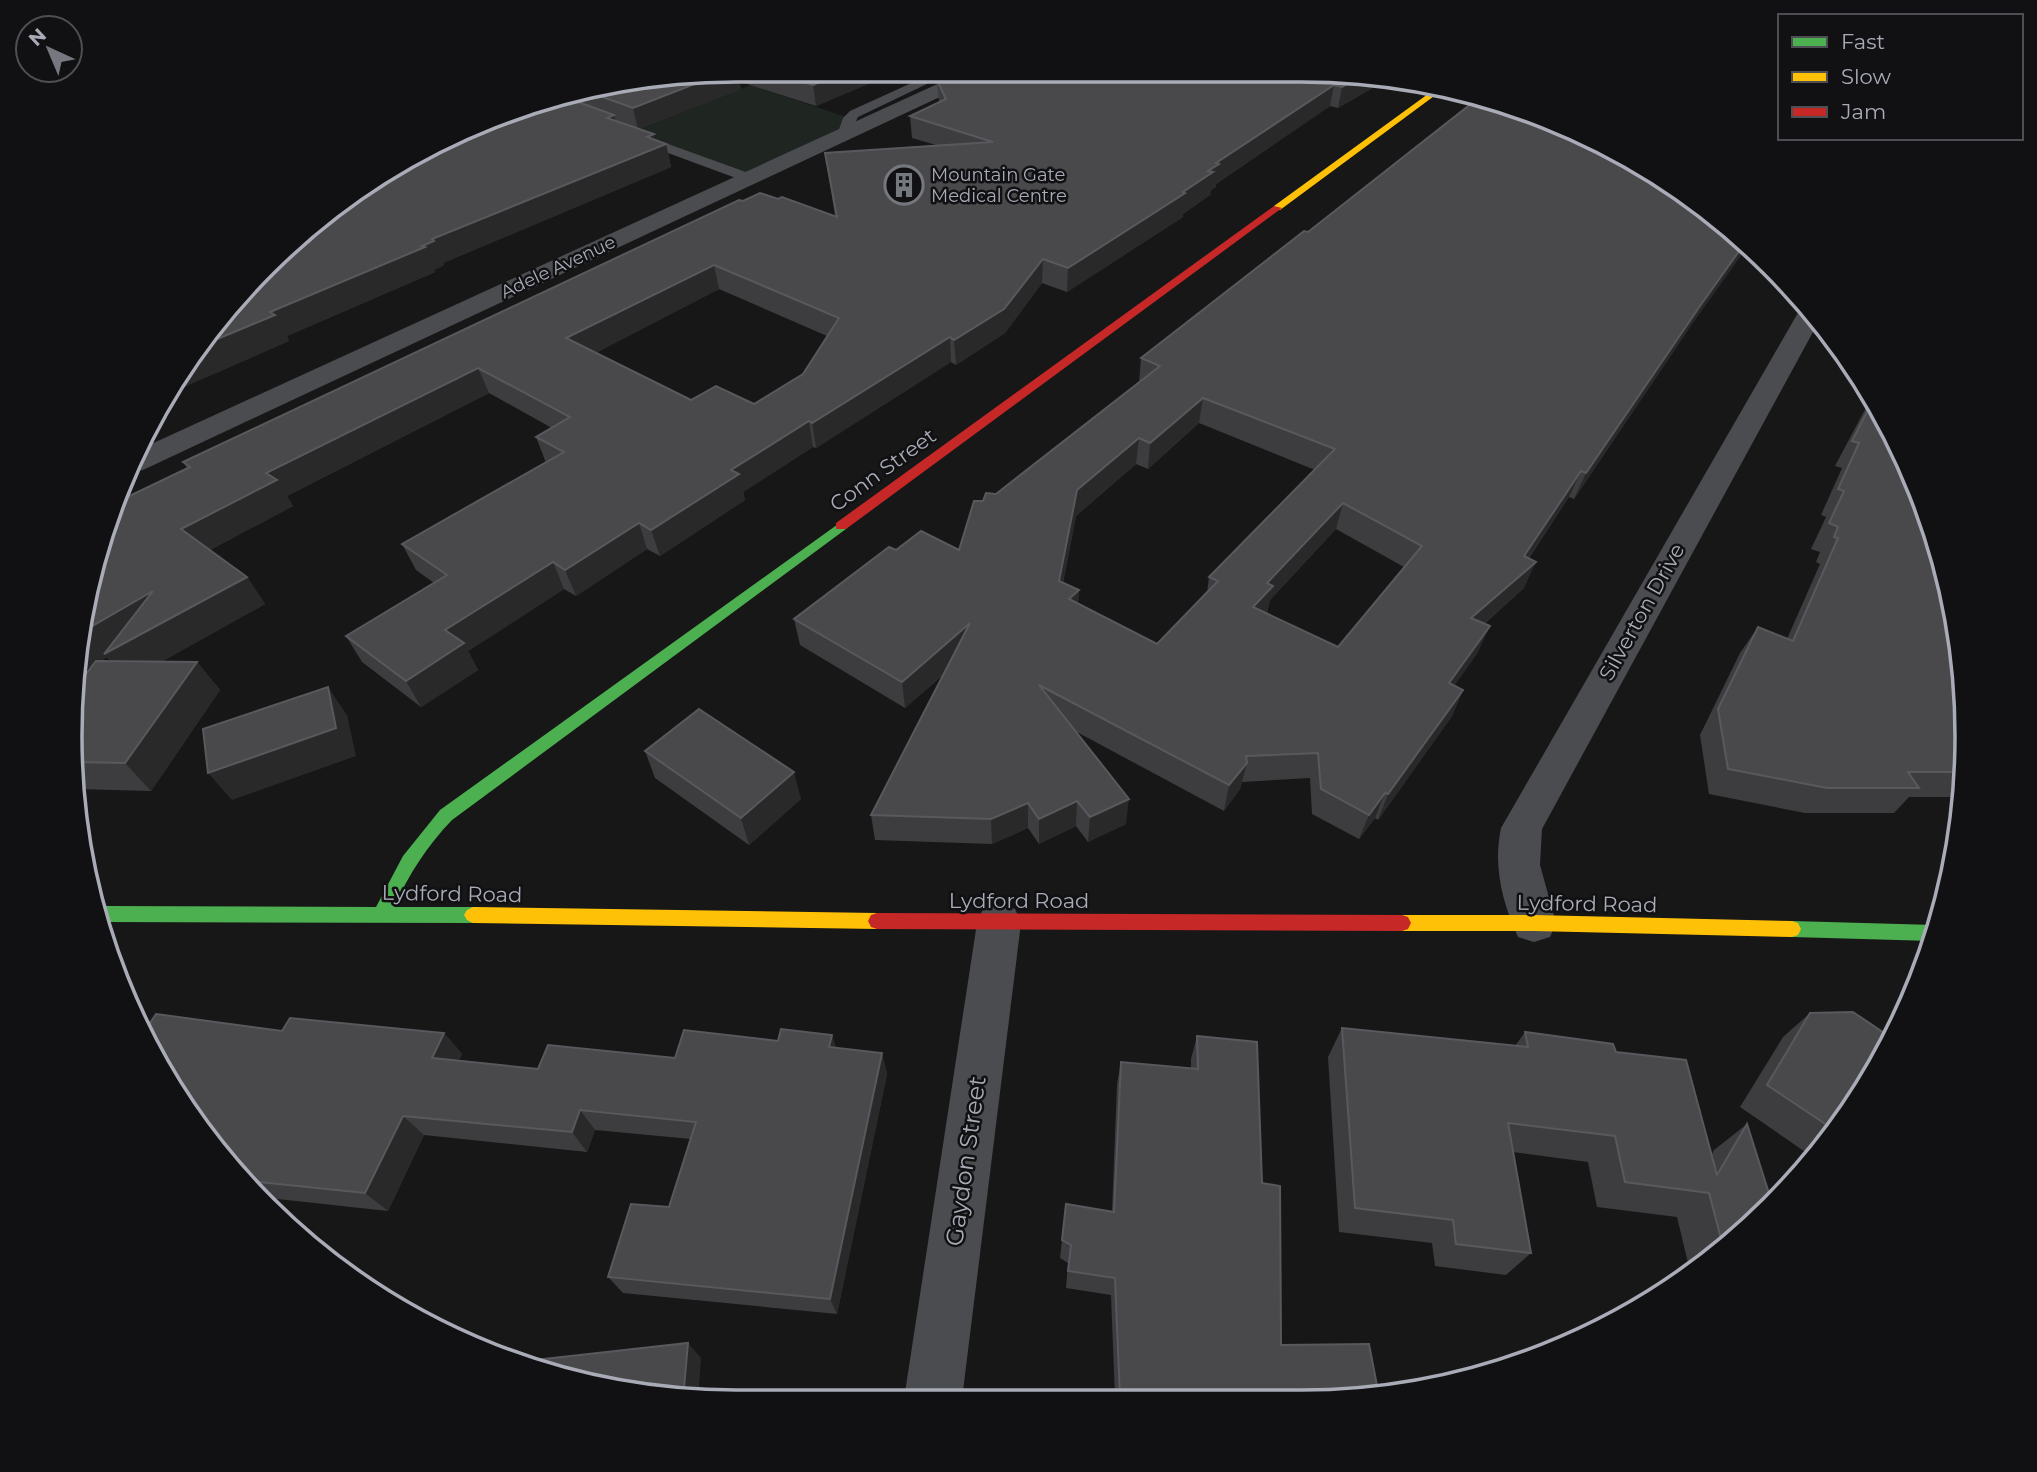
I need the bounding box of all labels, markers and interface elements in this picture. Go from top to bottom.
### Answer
north arrow [14,14,84,84]
legend [1778,14,2023,140]
text: N [24,24,51,51]
text: Fast [1841,29,1885,54]
text: Slow [1841,64,1891,89]
text: Jam [1840,99,1886,124]
building icon: Mountain Gate Medical Centre [883,164,925,206]
place label: Mountain Gate Medical Centre [931,164,1067,207]
street label: Adele Avenue [497,231,619,303]
street label: Conn Street [825,423,941,516]
street label: Silverton Drive [1594,539,1690,685]
street label: Lydford Road [382,880,523,907]
street label: Lydford Road [949,888,1089,913]
street label: Lydford Road [1517,890,1658,917]
street label: Gaydon Street [939,1074,992,1248]

